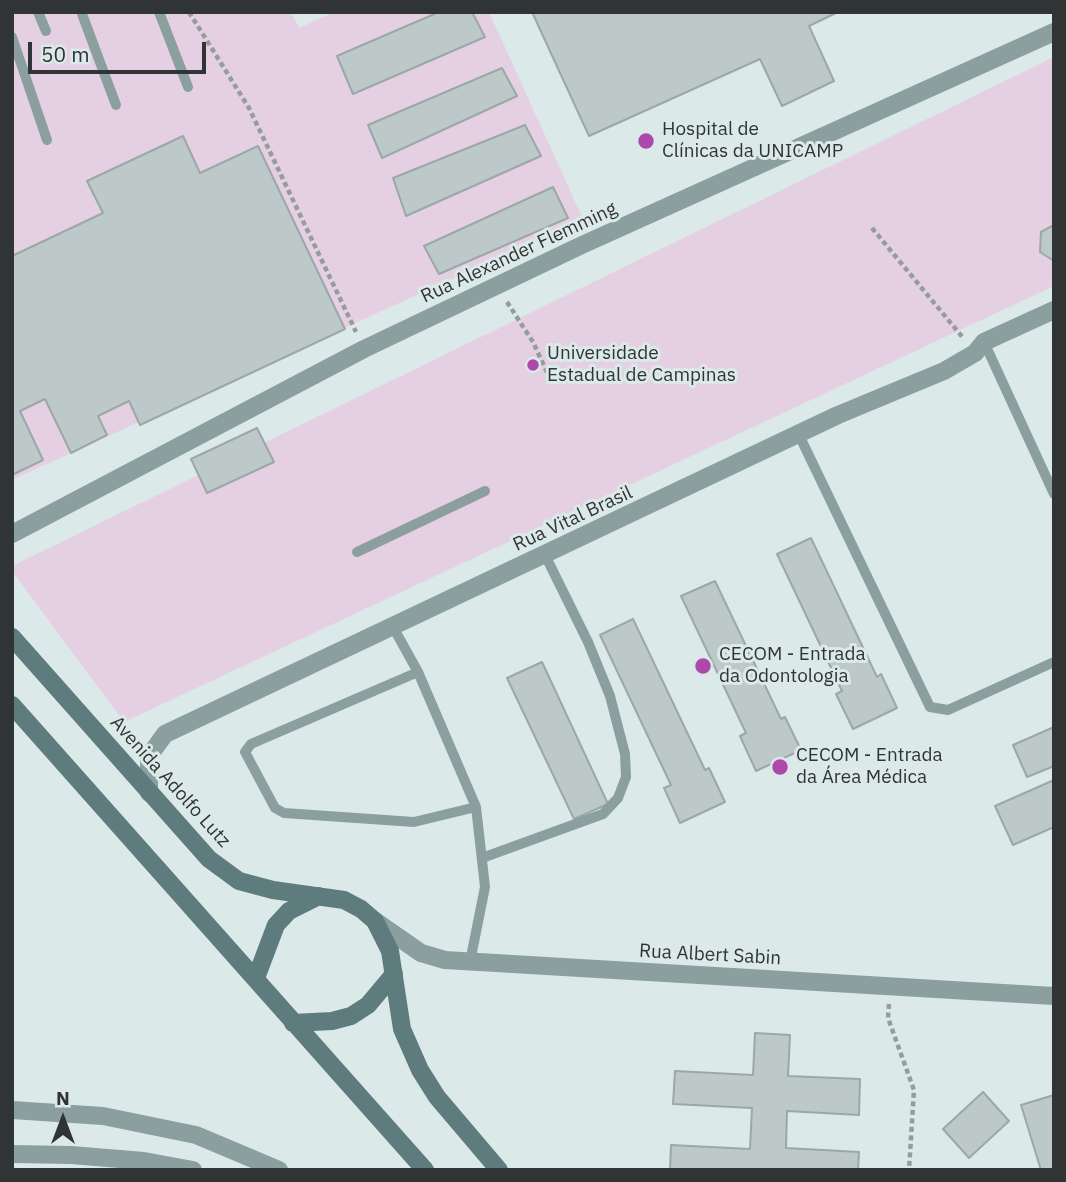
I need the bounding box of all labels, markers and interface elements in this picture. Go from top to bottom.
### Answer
scale bar [32,28,210,72]
text: 50 m [41,40,90,68]
place label: Hospital de Clínicas da UNICAMP [662,119,843,163]
marker: Hospital de Clínicas da UNICAMP [636,131,656,151]
street label: Rua Alexander Flemming [417,198,621,308]
place label: Universidade Estadual de Campinas [547,343,736,387]
marker: Universidade Estadual de Campinas [525,357,541,373]
street label: Rua Vital Brasil [510,481,636,557]
place label: CECOM - Entrada da Odontologia [719,644,866,688]
marker: CECOM - Entrada da Odontologia [693,656,713,676]
street label: Avenida Adolfo Lutz [105,712,235,852]
place label: CECOM - Entrada da Área Médica [796,745,943,789]
marker: CECOM - Entrada da Área Médica [770,757,790,777]
street label: Rua Albert Sabin [638,940,782,970]
north arrow [28,1084,98,1154]
text: N [56,1086,70,1110]

